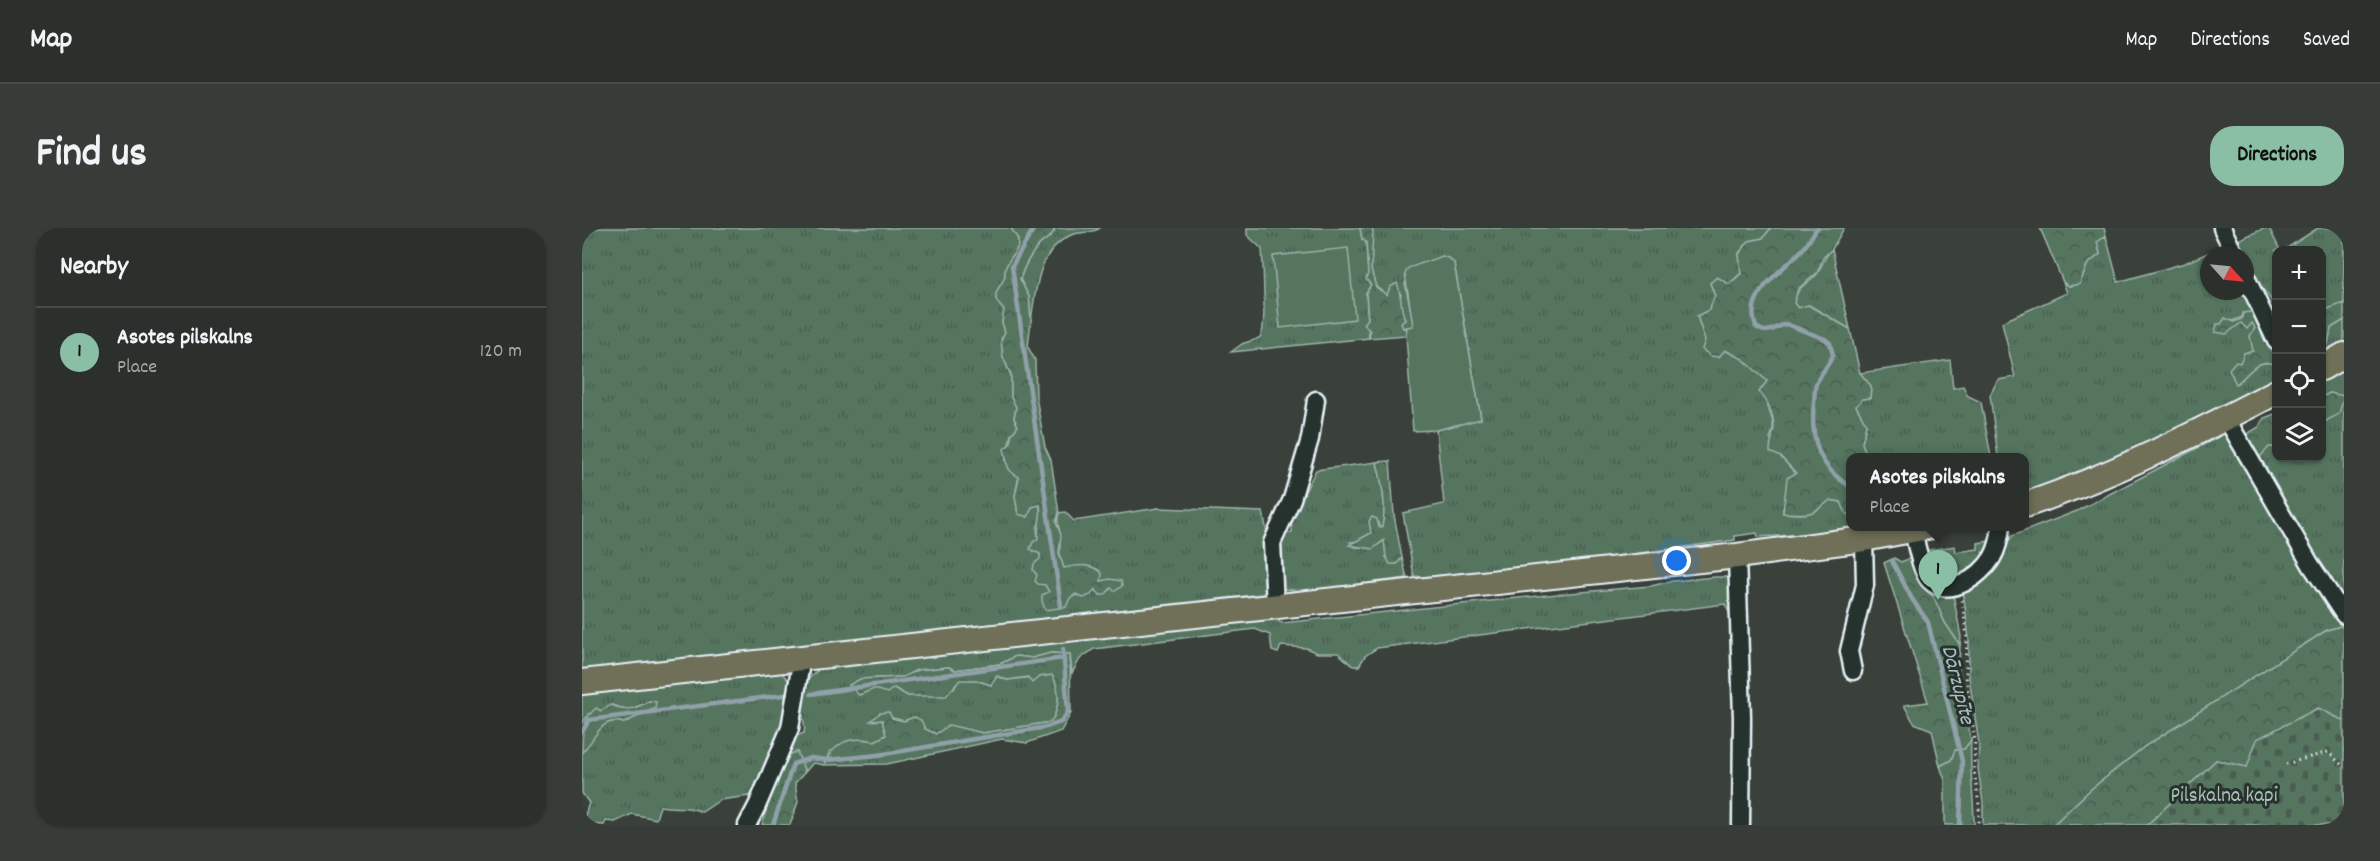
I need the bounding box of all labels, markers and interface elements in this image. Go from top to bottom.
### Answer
text: Map [30,21,72,61]
text: Map [2126,26,2157,56]
text: Directions [2190,26,2270,56]
text: Saved [2303,26,2350,56]
text: Find us [36,126,147,186]
button: Directions [2210,126,2344,186]
north arrow [2200,246,2254,300]
map controls [2272,246,2326,462]
button: + [2272,246,2326,300]
text: Nearby [60,249,128,286]
button: − [2272,300,2326,354]
text: Asotes pilskalns [117,323,253,354]
text: 1 [77,338,82,366]
text: 120 m [480,338,522,366]
text: Place [117,354,157,382]
button: locate [2272,354,2326,408]
button: layers [2272,408,2326,462]
popup [1846,453,2029,531]
text: Asotes pilskalns [1870,463,2005,494]
text: Place [1870,494,1910,522]
your location [1662,546,1691,575]
pin: 1 [1918,550,1958,600]
water label: Dārzupīte [1932,642,1982,729]
park label: Pilskalna kapi [2170,782,2278,812]

